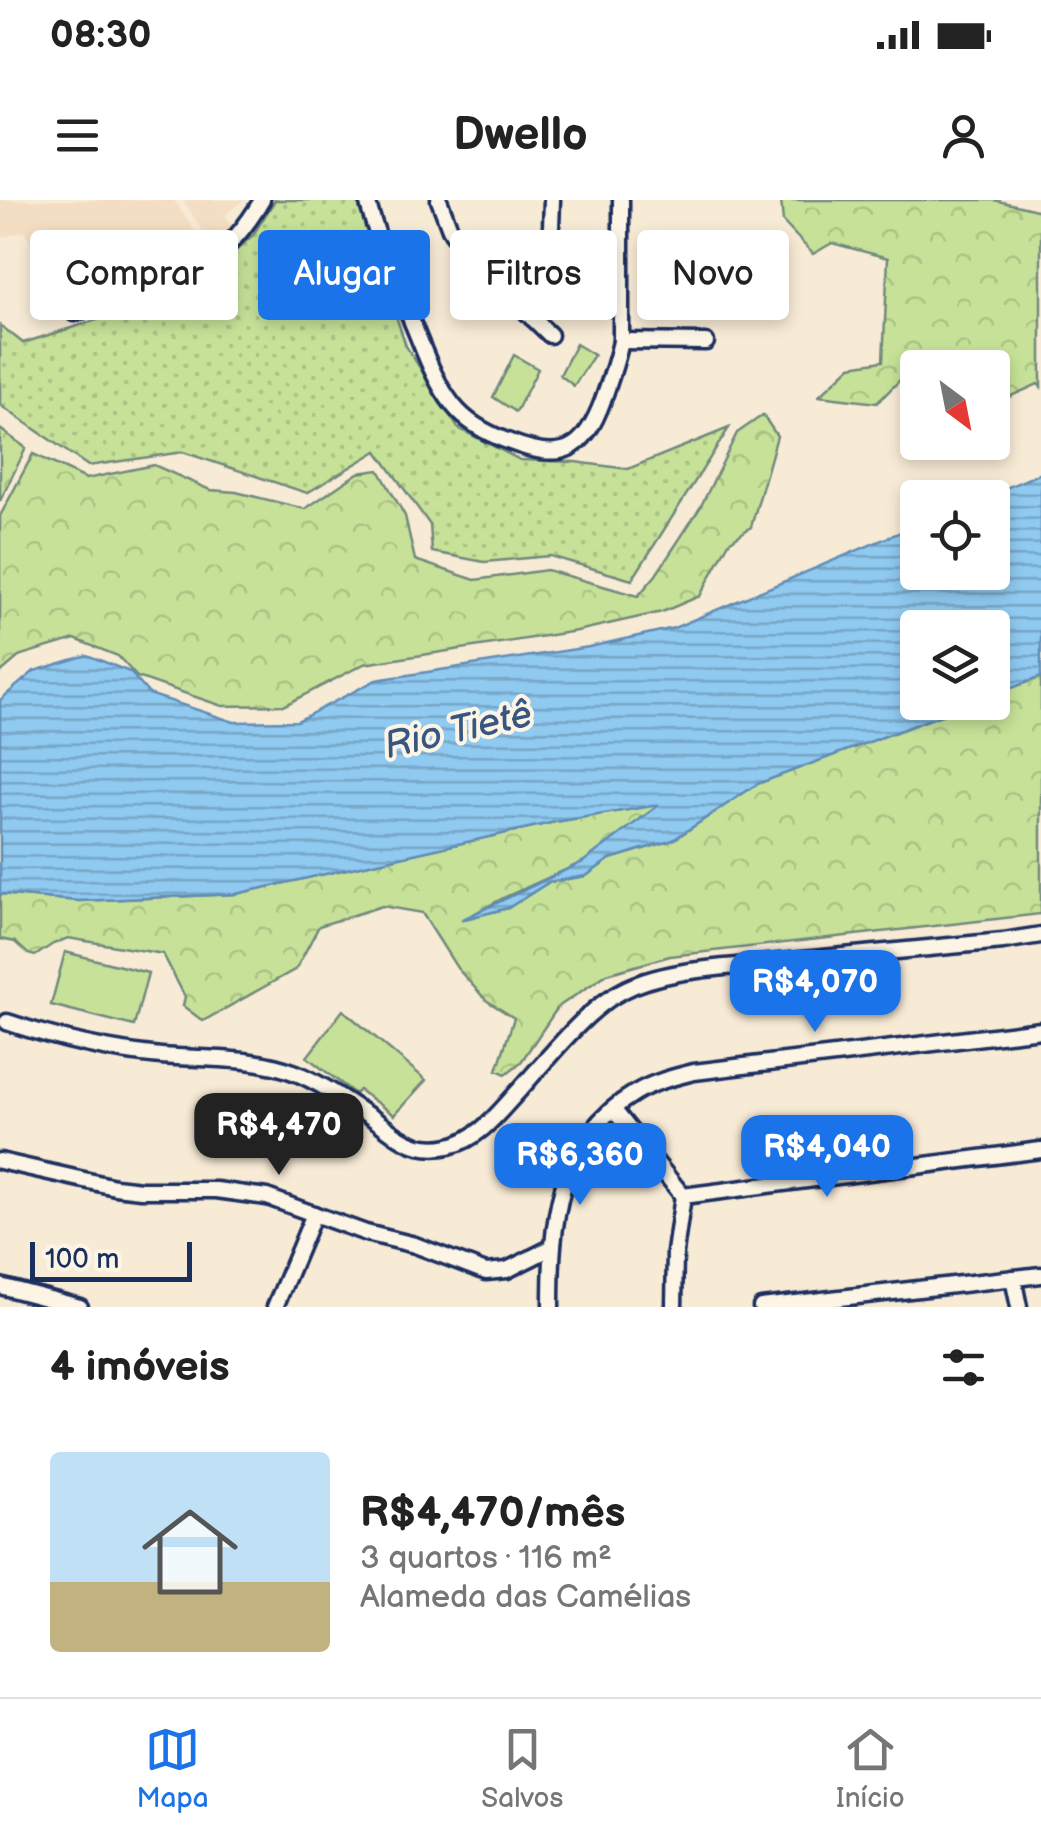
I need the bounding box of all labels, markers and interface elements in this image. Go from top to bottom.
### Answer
text: 08:30 [50,13,152,58]
icon: menu [50,108,105,163]
text: Dwello [453,108,588,163]
icon: person [936,108,991,163]
chip: Comprar [30,230,238,320]
chip: Alugar [258,230,430,320]
chip: Filtros [450,230,617,320]
chip: Novo [637,230,789,320]
north arrow [900,350,1010,460]
map controls [900,350,1010,720]
button: locate [900,480,1010,590]
button: layers [900,610,1010,720]
water label: Rio Tietê [380,692,537,769]
pin: R$4,070 [723,950,907,1035]
text: R$4,070 [752,963,878,1002]
pin: R$4,470 [187,1093,371,1178]
text: R$4,470 [216,1106,342,1145]
pin: R$4,040 [735,1115,919,1200]
pin: R$6,360 [488,1123,672,1208]
text: R$4,040 [763,1128,891,1167]
text: R$6,360 [516,1136,644,1175]
scale bar [30,1237,192,1282]
text: 100 m [45,1243,119,1276]
icon: filters [936,1340,991,1395]
text: 4 imóveis [50,1342,230,1393]
text: R$4,470/mês [360,1488,625,1539]
icon: home [130,1492,250,1612]
text: 3 quartos · 116 m² [360,1539,612,1578]
text: Alameda das Camélias [360,1578,691,1617]
tab: Mapa [136,1722,209,1815]
tab: Salvos [481,1722,563,1815]
tab: Início [836,1722,905,1815]

